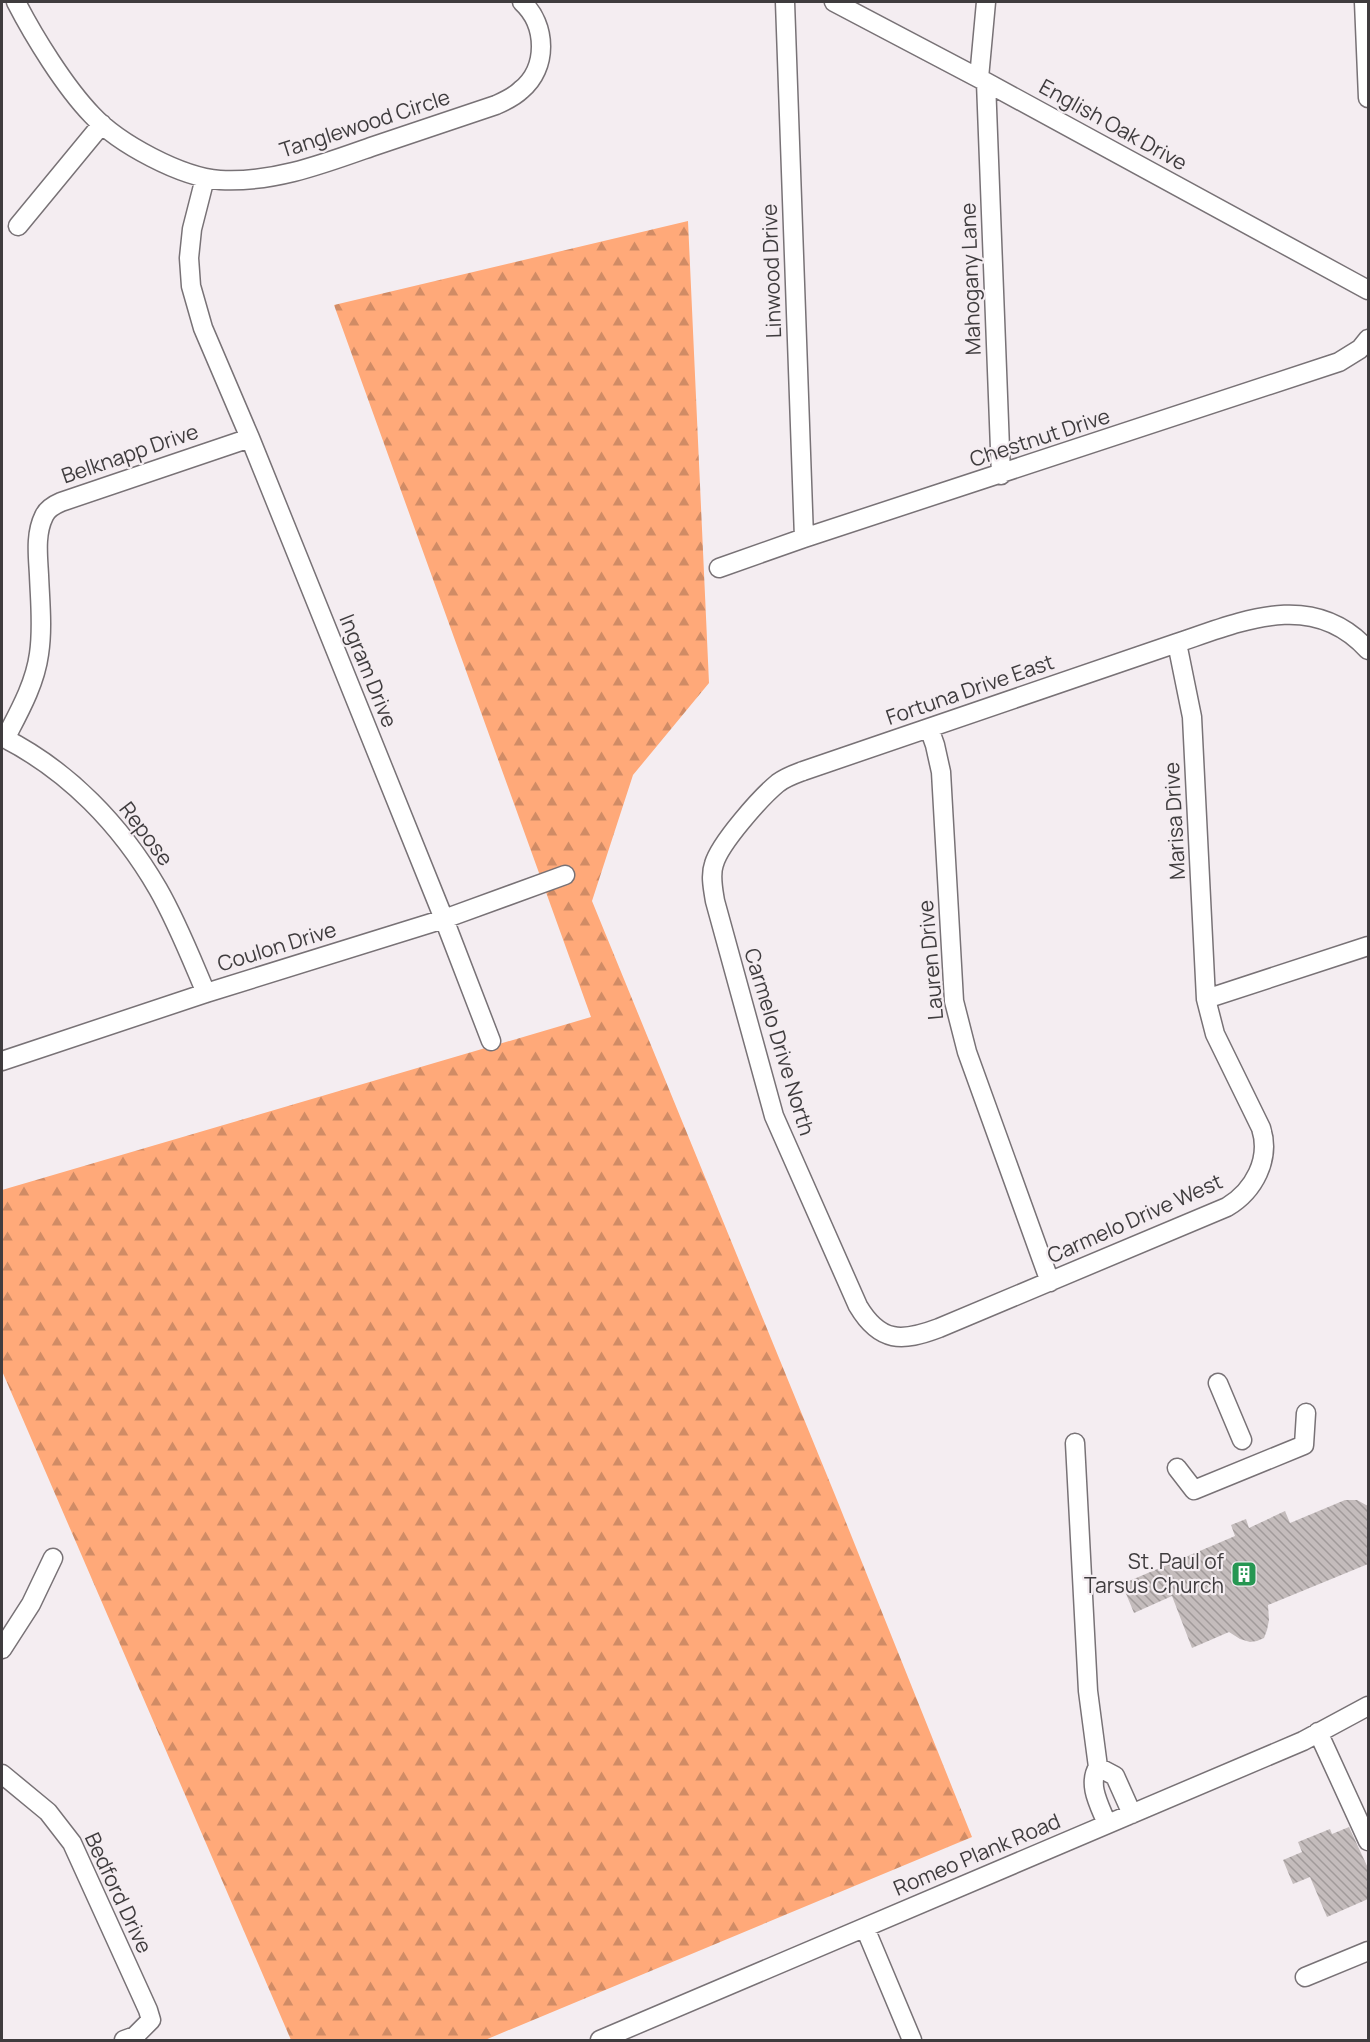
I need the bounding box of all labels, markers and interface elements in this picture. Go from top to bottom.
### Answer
street label: English Oak Drive [1035,72,1192,176]
street label: Tanglewood Circle [276,82,453,164]
street label: Mahogany Lane [953,202,987,356]
street label: Linwood Drive [755,203,787,339]
street label: Chestnut Drive [966,401,1113,473]
street label: Belknapp Drive [58,417,202,490]
street label: Ingram Drive [334,610,404,731]
street label: Fortuna Drive East [882,647,1057,731]
street label: Marisa Drive [1157,762,1191,881]
street label: Repose [114,796,180,871]
street label: Lauren Drive [911,899,949,1021]
street label: Coulon Drive [214,915,340,977]
street label: Carmelo Drive North [738,945,822,1139]
street label: Carmelo Drive West [1042,1167,1227,1269]
place label: St. Paul of Tarsus Church [1084,1547,1225,1599]
building icon: St. Paul of Tarsus Church [1229,1559,1259,1589]
street label: Romeo Plank Road [889,1806,1064,1902]
street label: Bedford Drive [79,1828,159,1957]

